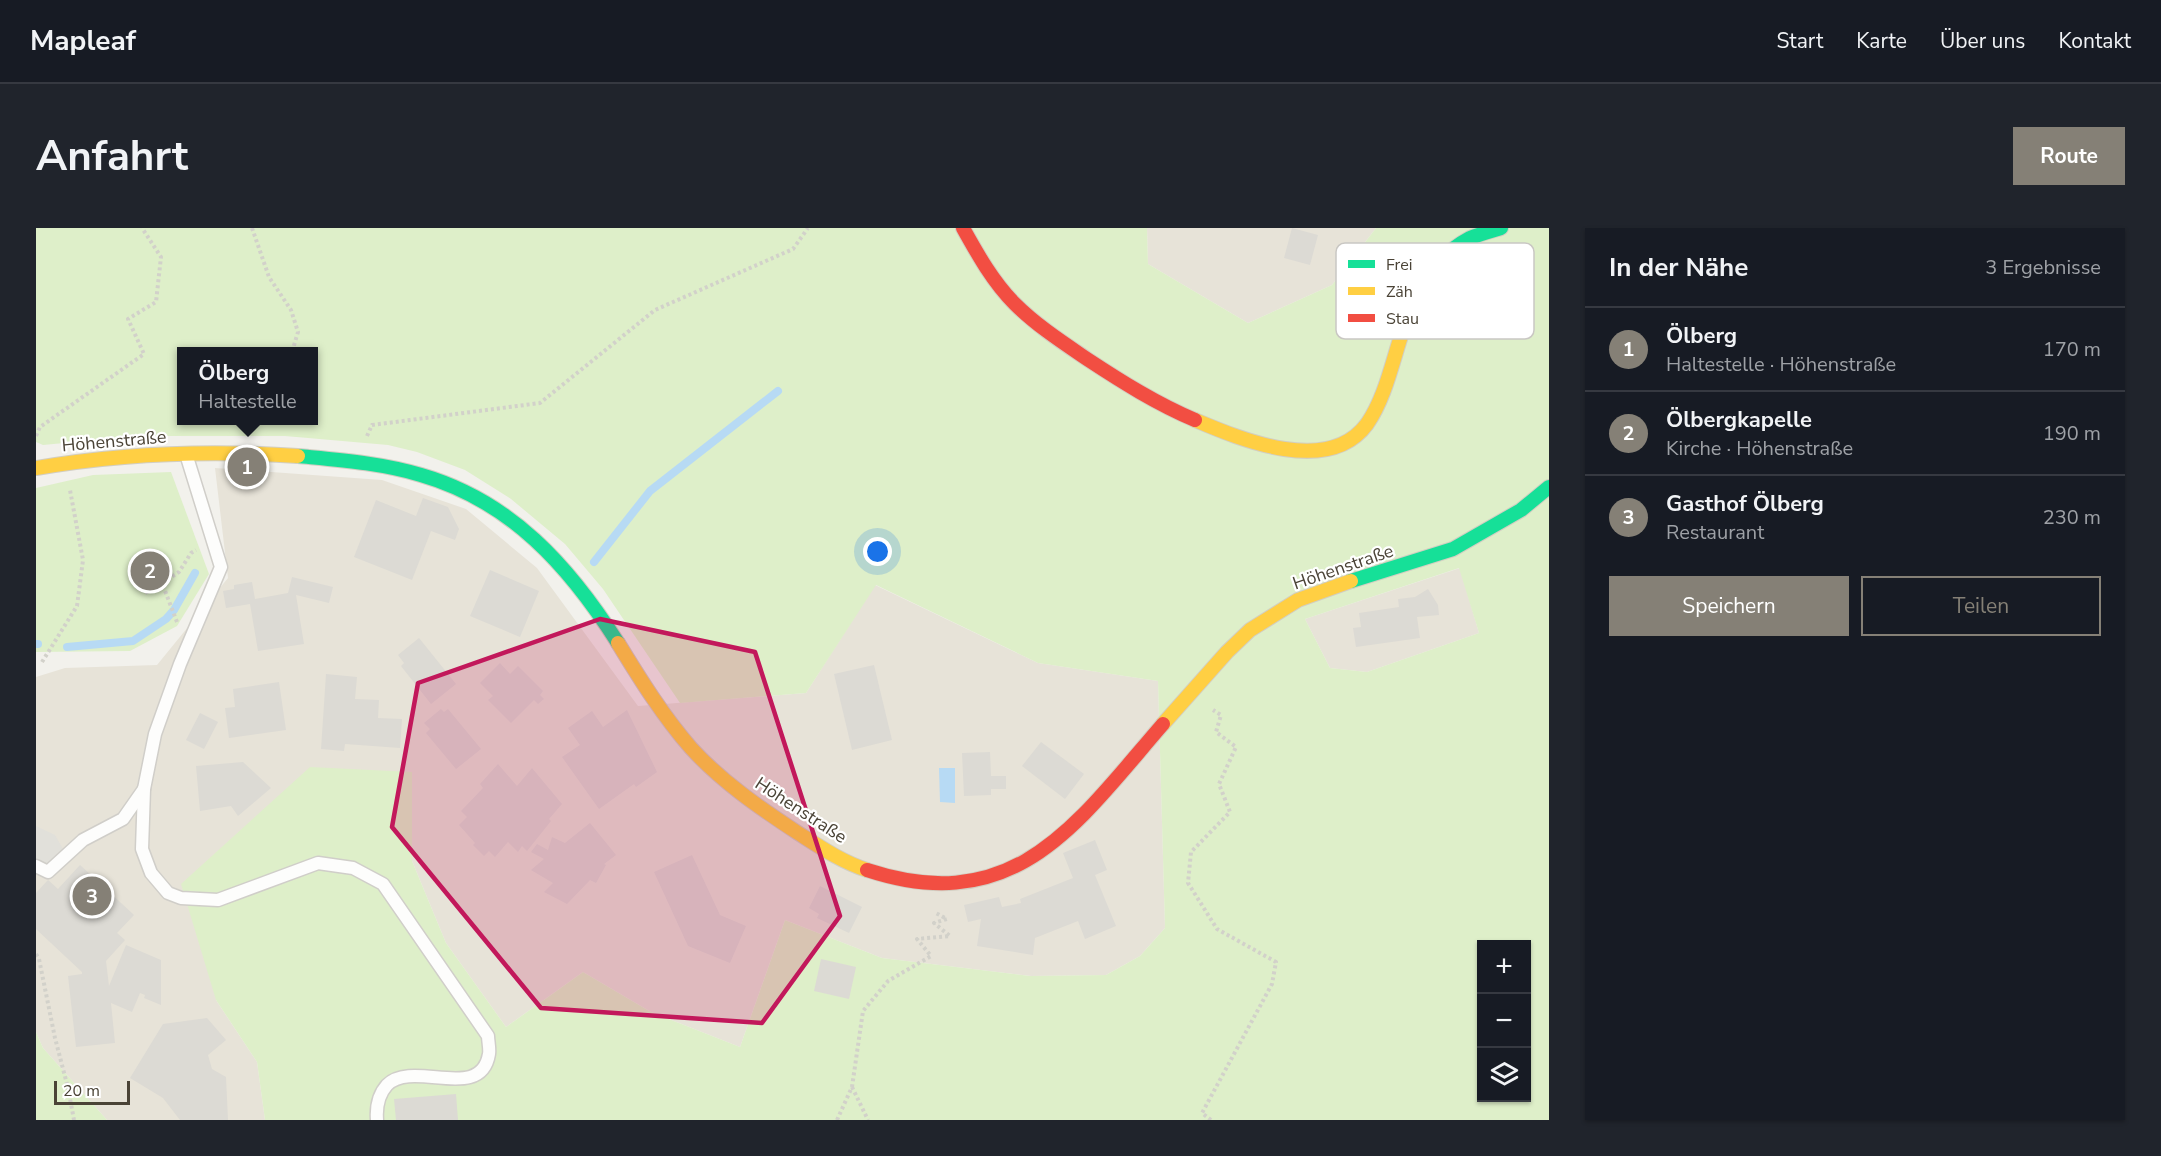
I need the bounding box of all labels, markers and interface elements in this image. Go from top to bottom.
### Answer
text: Mapleaf [30,22,136,60]
text: Start [1776,27,1823,55]
text: Karte [1856,27,1907,55]
text: Über uns [1940,27,2025,55]
text: Kontakt [2058,27,2131,55]
button: Route [2013,127,2125,185]
text: Anfahrt [36,128,188,185]
legend [1336,243,1534,339]
text: In der Nähe [1609,250,1748,285]
text: Frei [1386,254,1412,276]
text: 3 Ergebnisse [1985,254,2101,281]
text: Zäh [1386,281,1413,303]
text: Stau [1386,308,1419,330]
text: Ölberg [1666,321,1737,351]
text: 1 [1623,336,1635,363]
text: 170 m [2043,336,2101,363]
popup [177,347,318,425]
text: Haltestelle · Höhenstraße [1666,351,1896,378]
text: Ölberg [198,358,269,388]
text: Haltestelle [198,388,297,415]
text: Ölbergkapelle [1666,405,1812,435]
text: 2 [1623,420,1635,447]
text: 190 m [2043,420,2101,447]
street label: Höhenstraße [61,424,167,458]
text: Kirche · Höhenstraße [1666,435,1853,462]
pin: 1 [228,444,266,490]
text: Gasthof Ölberg [1666,489,1824,519]
text: 3 [1623,504,1635,531]
text: 230 m [2043,504,2101,531]
text: Restaurant [1666,519,1764,546]
your location [863,537,892,566]
street label: Höhenstraße [1289,539,1397,595]
pin: 2 [130,548,170,594]
button: Speichern [1609,576,1849,636]
button: Teilen [1861,576,2101,636]
street label: Höhenstraße [750,771,852,849]
pin: 3 [72,874,112,918]
map controls [1477,940,1531,1102]
button: + [1477,940,1531,994]
button: − [1477,994,1531,1048]
button: layers [1477,1048,1531,1102]
scale bar [54,1078,130,1106]
text: 20 m [63,1080,100,1102]

